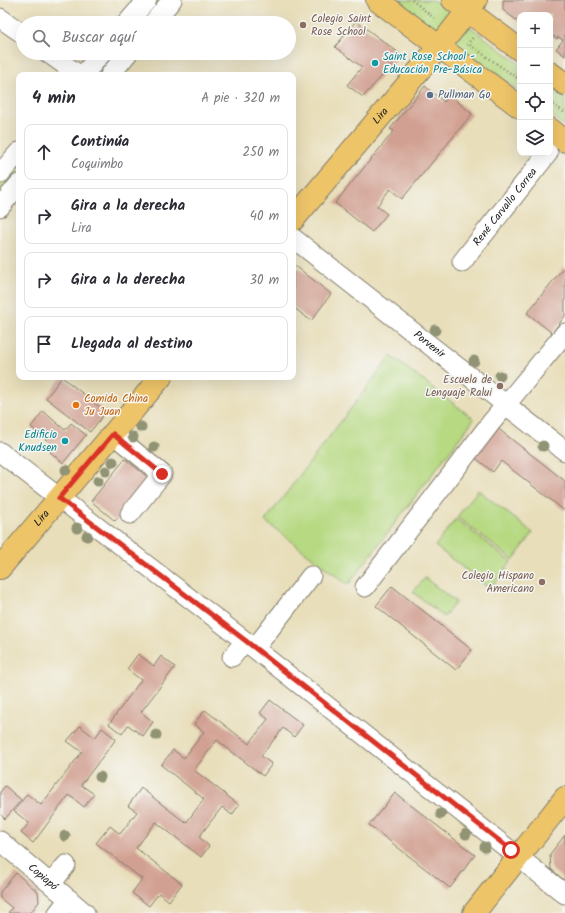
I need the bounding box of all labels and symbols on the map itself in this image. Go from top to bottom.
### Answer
place label: Colegio Saint Rose School [311,10,372,41]
marker: Colegio Saint Rose School [298,20,308,30]
place label: Saint Rose School - Educación Pre-Básica [383,48,482,79]
marker: Saint Rose School - Educación Pre-Básica [370,58,380,68]
place label: Pullman Go [438,86,491,104]
marker: Pullman Go [425,90,435,100]
street label: Lira [368,104,393,129]
street label: René Carvallo Correa [469,164,542,250]
street label: Porvenir [409,326,450,364]
place label: Escuela de Lenguaje Ralui [425,371,492,402]
marker: Escuela de Lenguaje Ralui [495,381,505,391]
place label: Comida China Ju Juan [84,390,148,421]
marker: Comida China Ju Juan [71,400,81,410]
place label: Edificio Knudsen [18,426,57,457]
marker: Edificio Knudsen [60,436,70,446]
route end [153,465,171,483]
street label: Lira [29,506,54,531]
place label: Colegio Hispano Americano [462,567,534,598]
marker: Colegio Hispano Americano [537,577,547,587]
route start [502,841,520,859]
street label: Copiapó [24,859,63,896]

